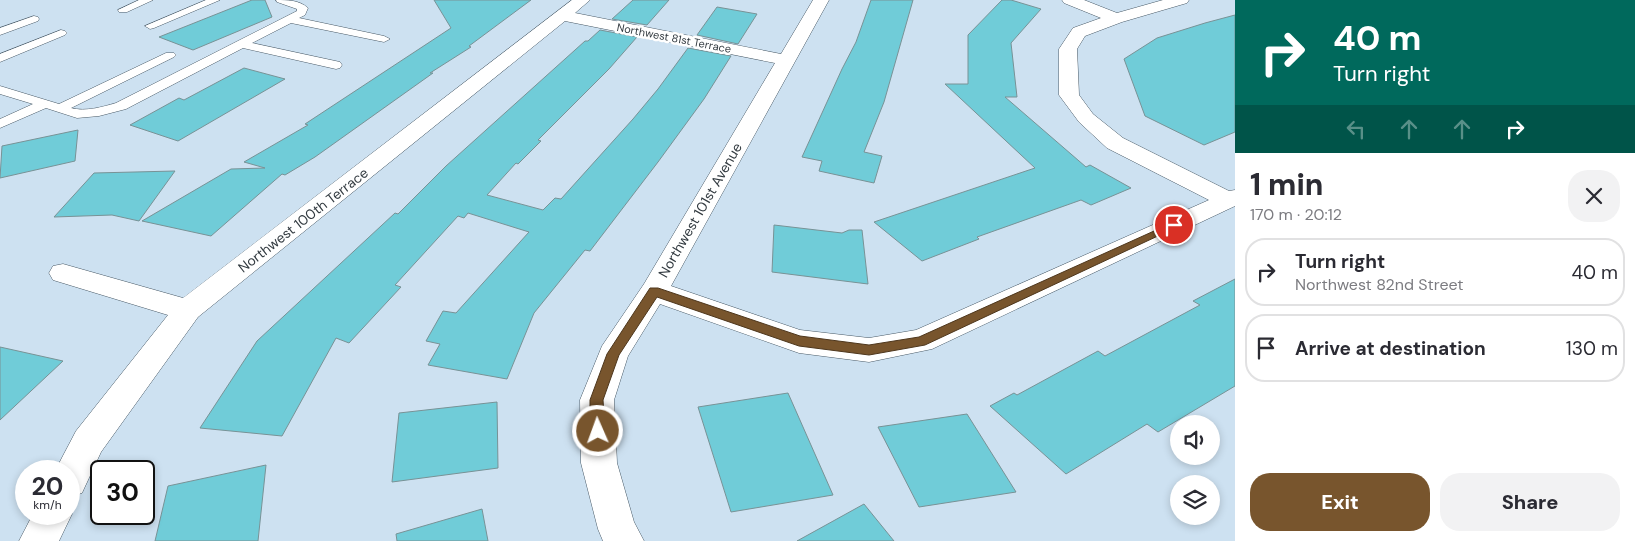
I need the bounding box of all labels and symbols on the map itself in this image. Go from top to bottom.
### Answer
street label: Northwest 81st Terrace [616,20,732,56]
street label: Northwest 101st Avenue [654,139,746,281]
street label: Northwest 100th Terrace [234,164,372,276]
pin [1153,204,1195,246]
position arrow [571,404,623,456]
speed limit sign: 30 [90,460,155,525]

